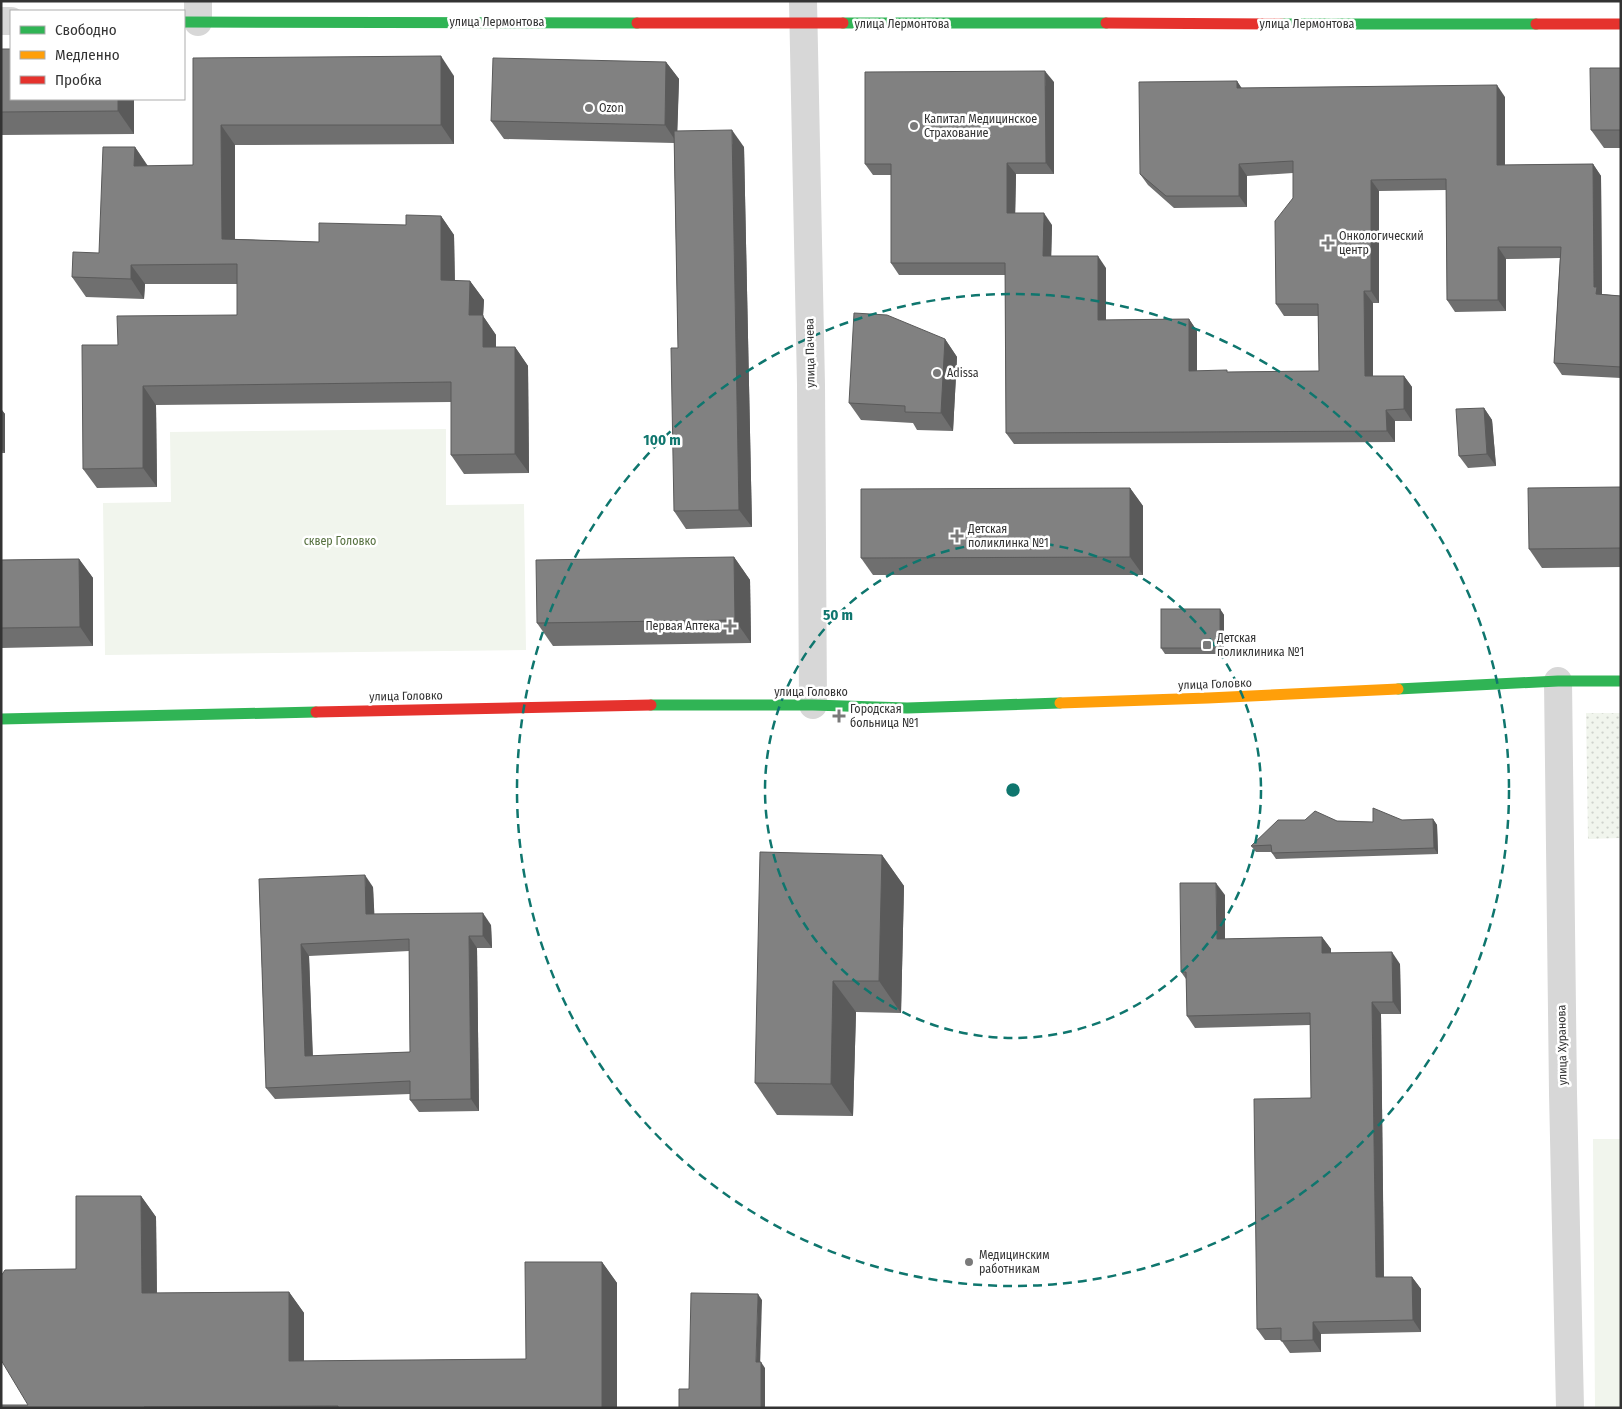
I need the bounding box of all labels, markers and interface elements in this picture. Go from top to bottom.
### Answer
legend [10,10,185,100]
street label: улица Лермонтова [450,15,545,29]
street label: улица Лермонтова [855,17,950,31]
street label: улица Лермонтова [1260,17,1355,31]
text: Свободно [55,21,117,39]
text: Медленно [55,46,120,64]
text: Пробка [55,71,102,89]
place label: Ozon [599,101,624,115]
marker: Ozon [583,102,595,114]
place label: Капитал Медицинское Страхование [924,112,1037,140]
marker: Капитал Медицинское Страхование [908,120,920,132]
place label: Онкологический центр [1339,229,1424,257]
marker: Онкологический центр [1321,236,1335,250]
street label: улица Пачева [802,318,818,388]
place label: Adissa [947,366,979,380]
marker: Adissa [931,367,943,379]
text: 100 m [643,431,681,449]
place label: Детская поликлинка №1 [967,522,1049,550]
marker: Детская поликлинка №1 [950,529,964,543]
park label: сквер Головко [304,534,376,548]
text: 50 m [823,606,853,624]
place label: Первая Аптека [645,619,720,633]
marker: Первая Аптека [724,620,736,632]
place label: Детская поликлиника №1 [1216,631,1304,659]
marker: Детская поликлиника №1 [1201,639,1213,651]
street label: улица Головко [1178,676,1252,692]
street label: улица Головко [774,685,848,699]
street label: улица Головко [369,688,443,704]
place label: Городская больница №1 [850,702,919,730]
marker: Городская больница №1 [832,709,846,723]
centre of rings [1004,781,1022,799]
street label: улица Хуранова [1554,1004,1570,1085]
place label: Медицинским работникам [979,1248,1050,1276]
marker: Медицинским работникам [963,1256,975,1268]

